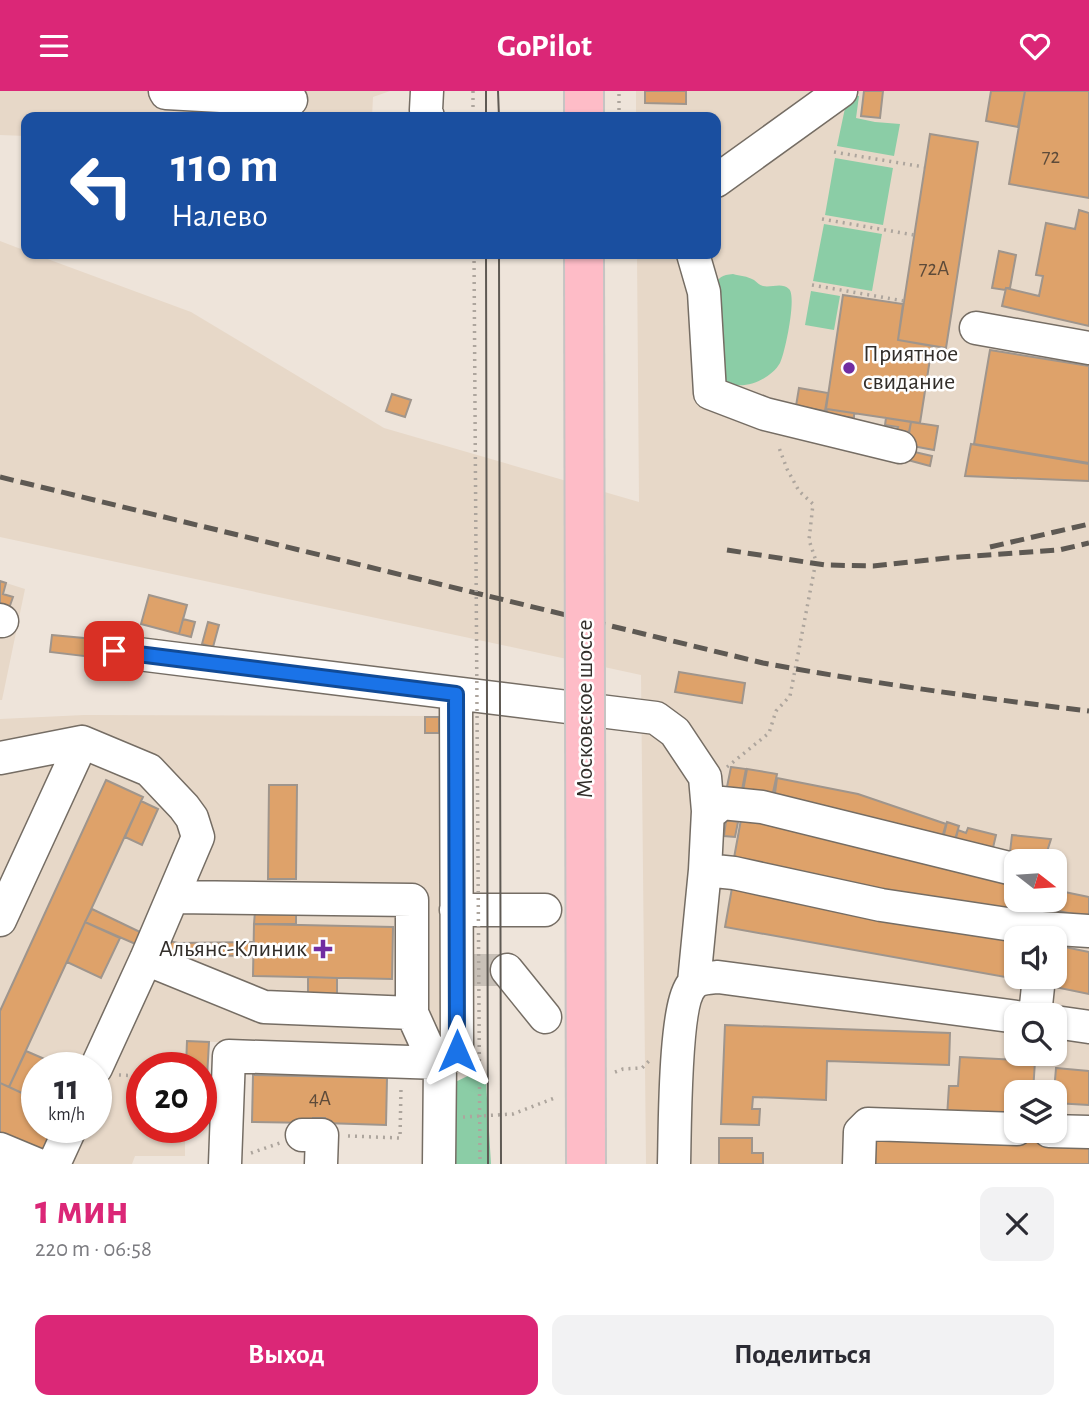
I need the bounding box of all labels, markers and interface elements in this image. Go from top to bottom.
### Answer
icon: menu [35,27,73,65]
icon: heart [1016,27,1054,65]
text: GoPilot [497,30,592,62]
icon: left [56,140,147,231]
text: 110 m [171,142,279,191]
house number: 72 [1042,146,1060,167]
text: Налево [171,200,268,232]
house number: 72А [919,258,949,279]
place label: Приятное свидание [863,342,958,394]
marker: Приятное свидание [841,360,857,376]
street label: Московское шоссе [573,619,597,799]
pin [84,621,144,681]
icon: arrive [95,632,133,670]
north arrow [1004,849,1068,912]
map controls [1004,849,1067,1143]
button: sound [1004,926,1067,989]
place label: Альянс-Клиник [159,937,307,961]
marker: Альянс-Клиник [313,939,333,959]
button: search [1004,1003,1067,1066]
position arrow [420,1014,494,1088]
speed limit sign: 20 [126,1052,217,1143]
text: 11 [54,1071,79,1106]
button: layers [1004,1080,1067,1143]
house number: 4А [309,1088,331,1109]
text: km/h [48,1106,85,1124]
button: close [980,1187,1054,1261]
text: 1 мин [35,1189,129,1231]
text: 220 m · 06:58 [35,1238,152,1261]
button: Выход [35,1315,538,1395]
button: Поделиться [552,1315,1054,1395]

